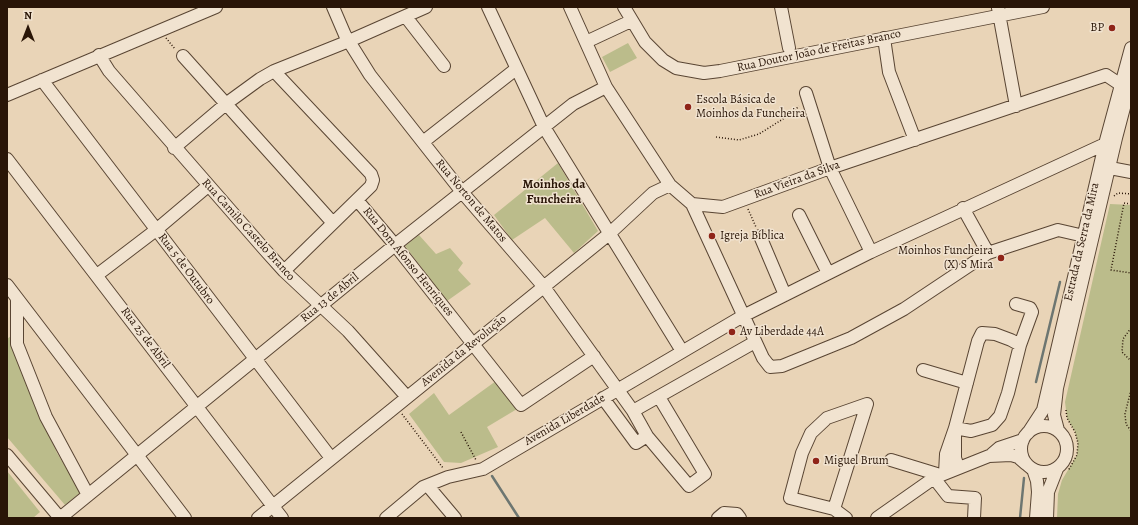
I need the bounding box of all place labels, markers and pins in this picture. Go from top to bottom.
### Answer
place label: BP [1090,21,1104,35]
marker: BP [1107,23,1117,33]
place label: Escola Básica de Moinhos da Funcheira [696,93,805,121]
marker: Escola Básica de Moinhos da Funcheira [683,102,693,112]
place label: Igreja Bíblica [720,229,784,243]
marker: Igreja Bíblica [707,231,717,241]
place label: Moinhos Funcheira (X) S Mira [898,244,993,272]
marker: Moinhos Funcheira (X) S Mira [996,253,1006,263]
place label: Av Liberdade 44A [740,325,824,339]
marker: Av Liberdade 44A [727,327,737,337]
place label: Miguel Brum [824,454,889,468]
marker: Miguel Brum [811,456,821,466]

